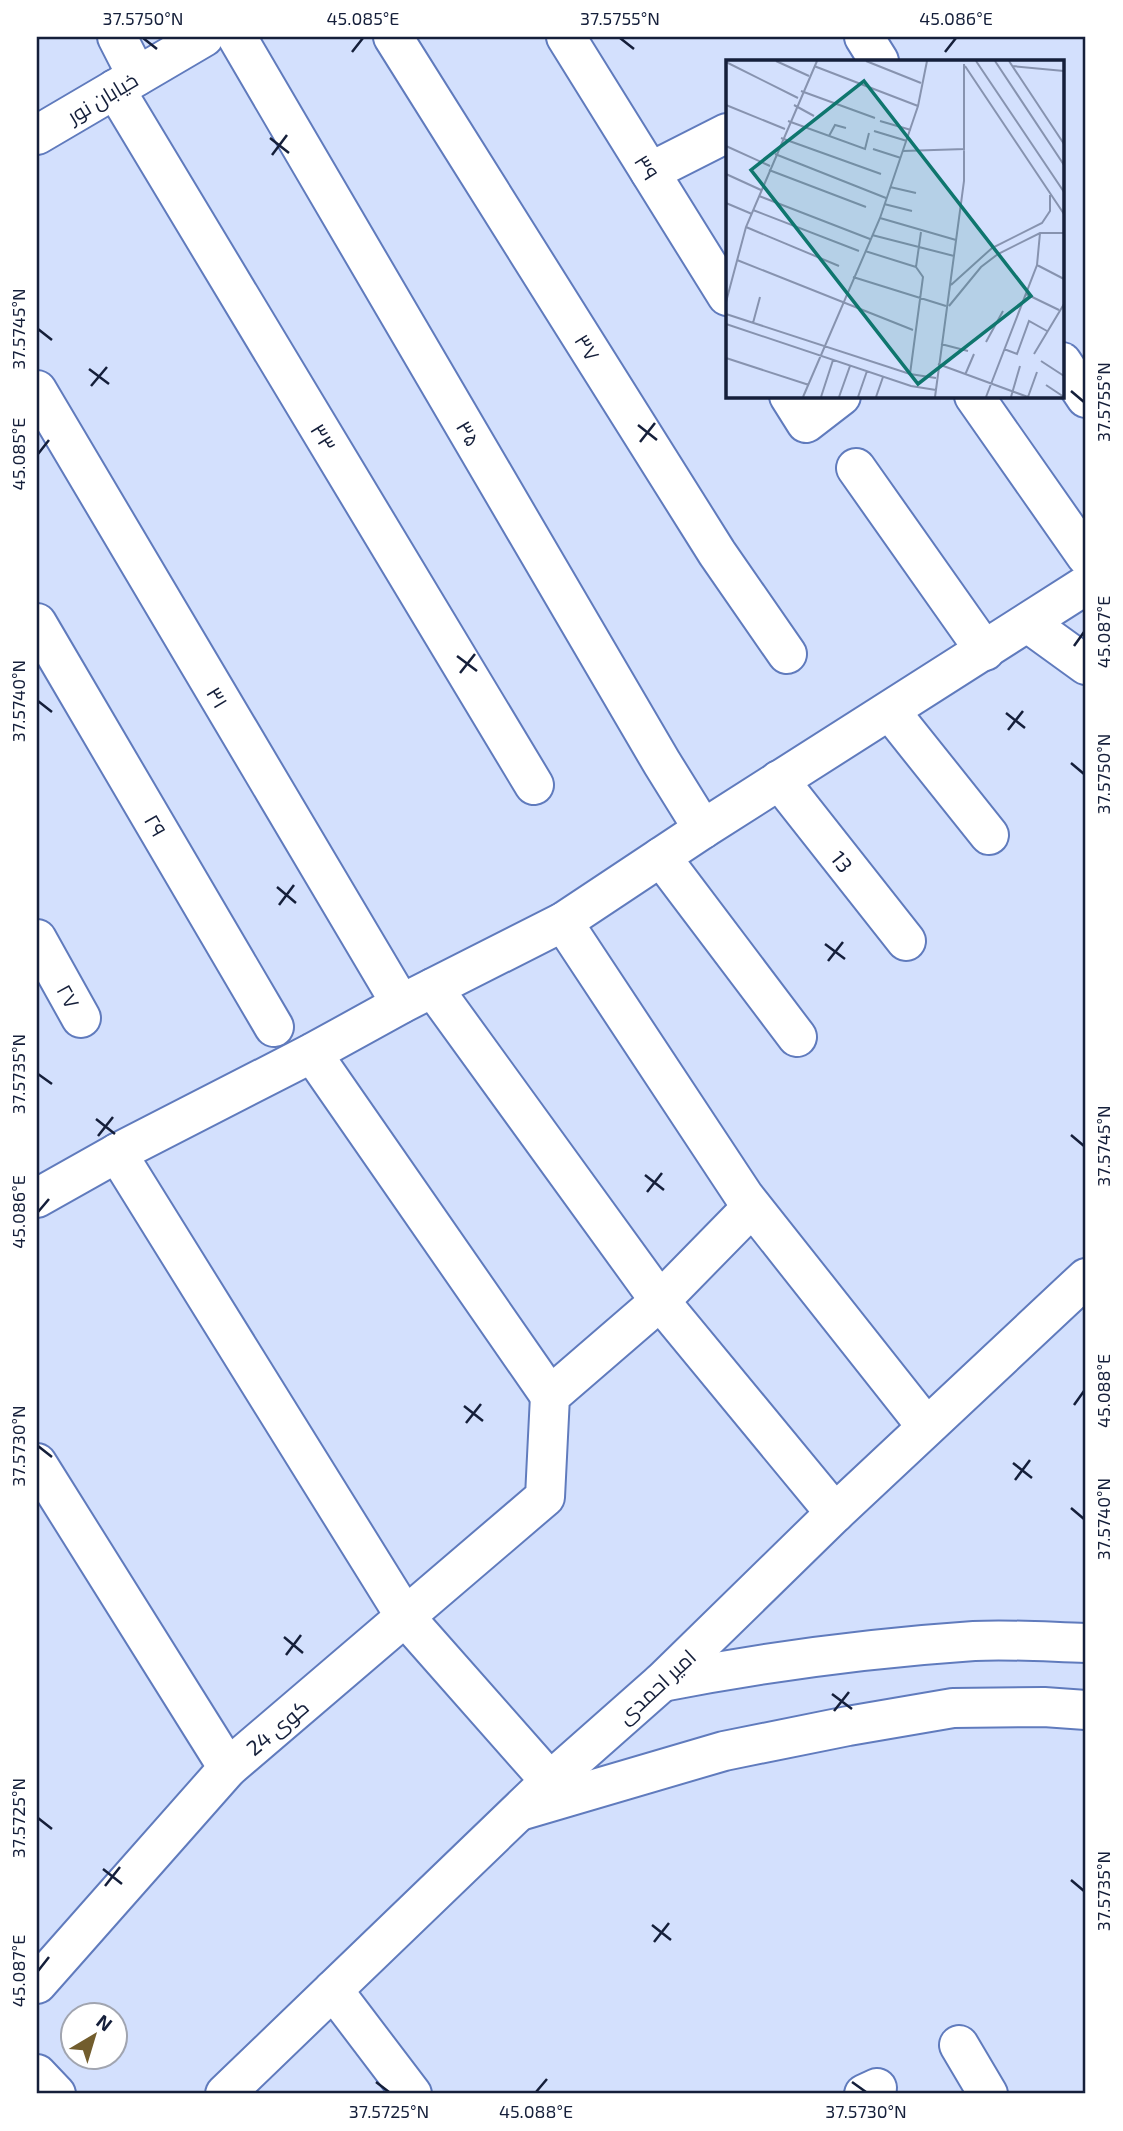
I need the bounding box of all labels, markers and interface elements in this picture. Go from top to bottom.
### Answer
text: 37.5750°N [102,7,184,29]
text: 45.085°E [327,7,399,29]
text: 37.5755°N [580,7,660,29]
text: 45.086°E [919,7,993,29]
inset map [726,60,1064,397]
street label: خیابان نور [61,66,143,130]
street label: ۳۹ [630,150,664,184]
text: 37.5745°N [7,288,29,370]
street label: ۳۷ [570,329,606,365]
text: 37.5755°N [1092,362,1114,442]
street label: ۳۵ [452,416,486,450]
text: 45.085°E [7,418,29,490]
street label: ۳۳ [306,418,342,456]
text: 45.087°E [1092,596,1114,668]
text: 37.5740°N [7,660,29,742]
street label: ۳۱ [202,682,234,712]
text: 37.5750°N [1092,733,1114,815]
street label: ۲۹ [140,809,172,841]
street label: 13 [827,845,859,876]
street label: ۲۷ [52,979,86,1013]
text: 37.5735°N [7,1034,29,1114]
text: 37.5745°N [1092,1105,1114,1187]
text: 45.086°E [7,1175,29,1249]
text: 45.088°E [1092,1354,1114,1428]
text: 37.5730°N [7,1405,29,1487]
text: 37.5740°N [1092,1478,1114,1560]
street label: امیر احمدی [612,1643,702,1730]
street label: کوی 24 [241,1694,314,1762]
text: 37.5725°N [7,1778,29,1858]
text: 37.5735°N [1092,1851,1114,1931]
text: 45.087°E [7,1935,29,2007]
north arrow [60,2002,130,2072]
text: N [92,2009,117,2035]
text: 37.5725°N [349,2100,429,2122]
text: 45.088°E [499,2100,573,2122]
text: 37.5730°N [825,2100,907,2122]

